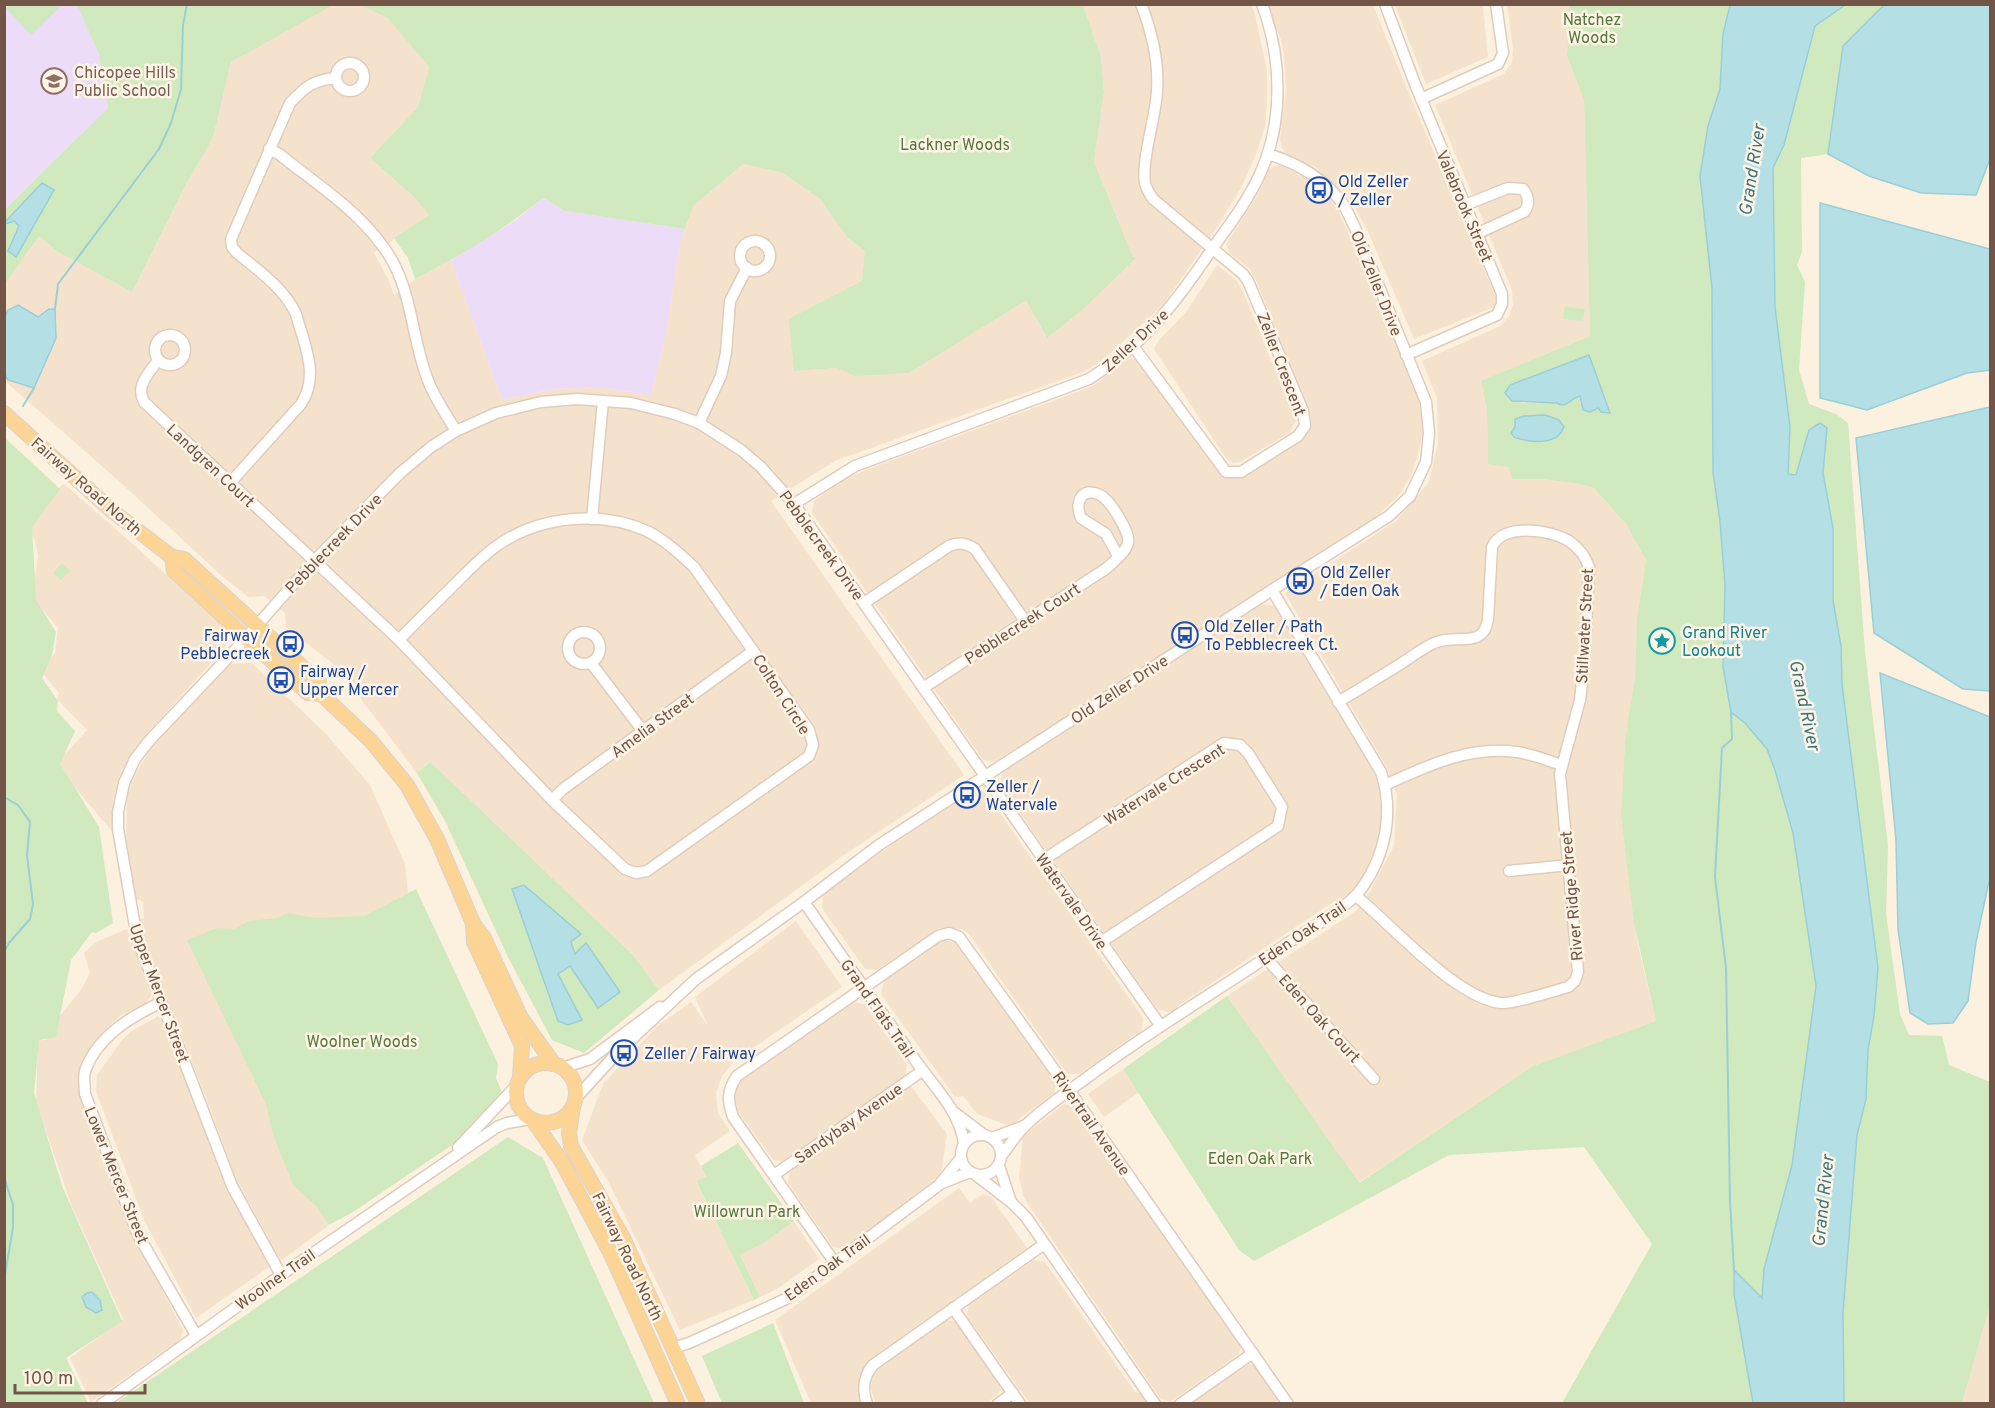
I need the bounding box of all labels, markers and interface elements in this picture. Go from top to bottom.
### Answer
park label: Natchez Woods [1563,11,1621,49]
place label: Chicopee Hills Public School [74,64,176,102]
school or university icon: Chicopee Hills Public School [39,66,69,96]
water label: Grand River [1735,121,1772,218]
park label: Lackner Woods [900,136,1010,156]
street label: Valebrook Street [1431,148,1496,266]
place label: Old Zeller / Zeller [1337,173,1409,211]
bus stop icon: Old Zeller / Zeller [1304,175,1334,205]
street label: Old Zeller Drive [1345,228,1405,340]
street label: Zeller Drive [1099,306,1174,377]
street label: Zeller Crescent [1251,310,1309,419]
street label: Landgren Court [161,421,258,512]
street label: Fairway Road North [26,434,145,541]
street label: Pebblecreek Drive [774,487,867,605]
street label: Pebblecreek Drive [282,490,387,599]
place label: Old Zeller / Eden Oak [1319,564,1399,602]
bus stop icon: Old Zeller / Eden Oak [1285,566,1315,596]
street label: Stillwater Street [1573,568,1599,684]
street label: Pebblecreek Court [961,580,1085,670]
place label: Old Zeller / Path To Pebblecreek Ct. [1204,618,1338,656]
bus stop icon: Old Zeller / Path To Pebblecreek Ct. [1170,620,1200,650]
place label: Grand River Lookout [1682,624,1767,662]
place icon: Grand River Lookout [1647,626,1677,656]
place label: Fairway / Pebblecreek [180,627,270,665]
bus stop icon: Fairway / Pebblecreek [275,629,305,659]
street label: Colton Circle [747,651,814,739]
street label: Old Zeller Drive [1068,652,1173,730]
water label: Grand River [1783,658,1825,755]
place label: Fairway / Upper Mercer [300,663,399,701]
bus stop icon: Fairway / Upper Mercer [266,665,296,695]
street label: Amelia Street [608,690,699,763]
street label: Watervale Crescent [1101,740,1229,831]
place label: Zeller / Watervale [986,778,1057,816]
bus stop icon: Zeller / Watervale [952,780,982,810]
street label: River Ridge Street [1557,830,1589,962]
street label: Watervale Drive [1030,850,1111,954]
street label: Eden Oak Trail [1255,898,1351,971]
street label: Upper Mercer Street [124,921,193,1066]
street label: Grand Flats Trail [835,956,918,1062]
street label: Eden Oak Court [1273,971,1364,1068]
park label: Woolner Woods [306,1033,418,1053]
bus stop icon: Zeller / Fairway [609,1038,639,1068]
place label: Zeller / Fairway [644,1045,756,1065]
street label: Rivertrail Avenue [1047,1068,1134,1180]
street label: Sandybay Avenue [791,1080,907,1169]
street label: Lower Mercer Street [78,1104,152,1247]
park label: Eden Oak Park [1208,1150,1312,1170]
water label: Grand River [1808,1152,1841,1248]
street label: Fairway Road North [586,1189,666,1324]
park label: Willowrun Park [693,1203,801,1223]
street label: Eden Oak Trail [781,1231,875,1307]
street label: Woolner Trail [232,1246,320,1316]
scale bar [15,1357,146,1395]
text: 100 m [24,1368,73,1391]

